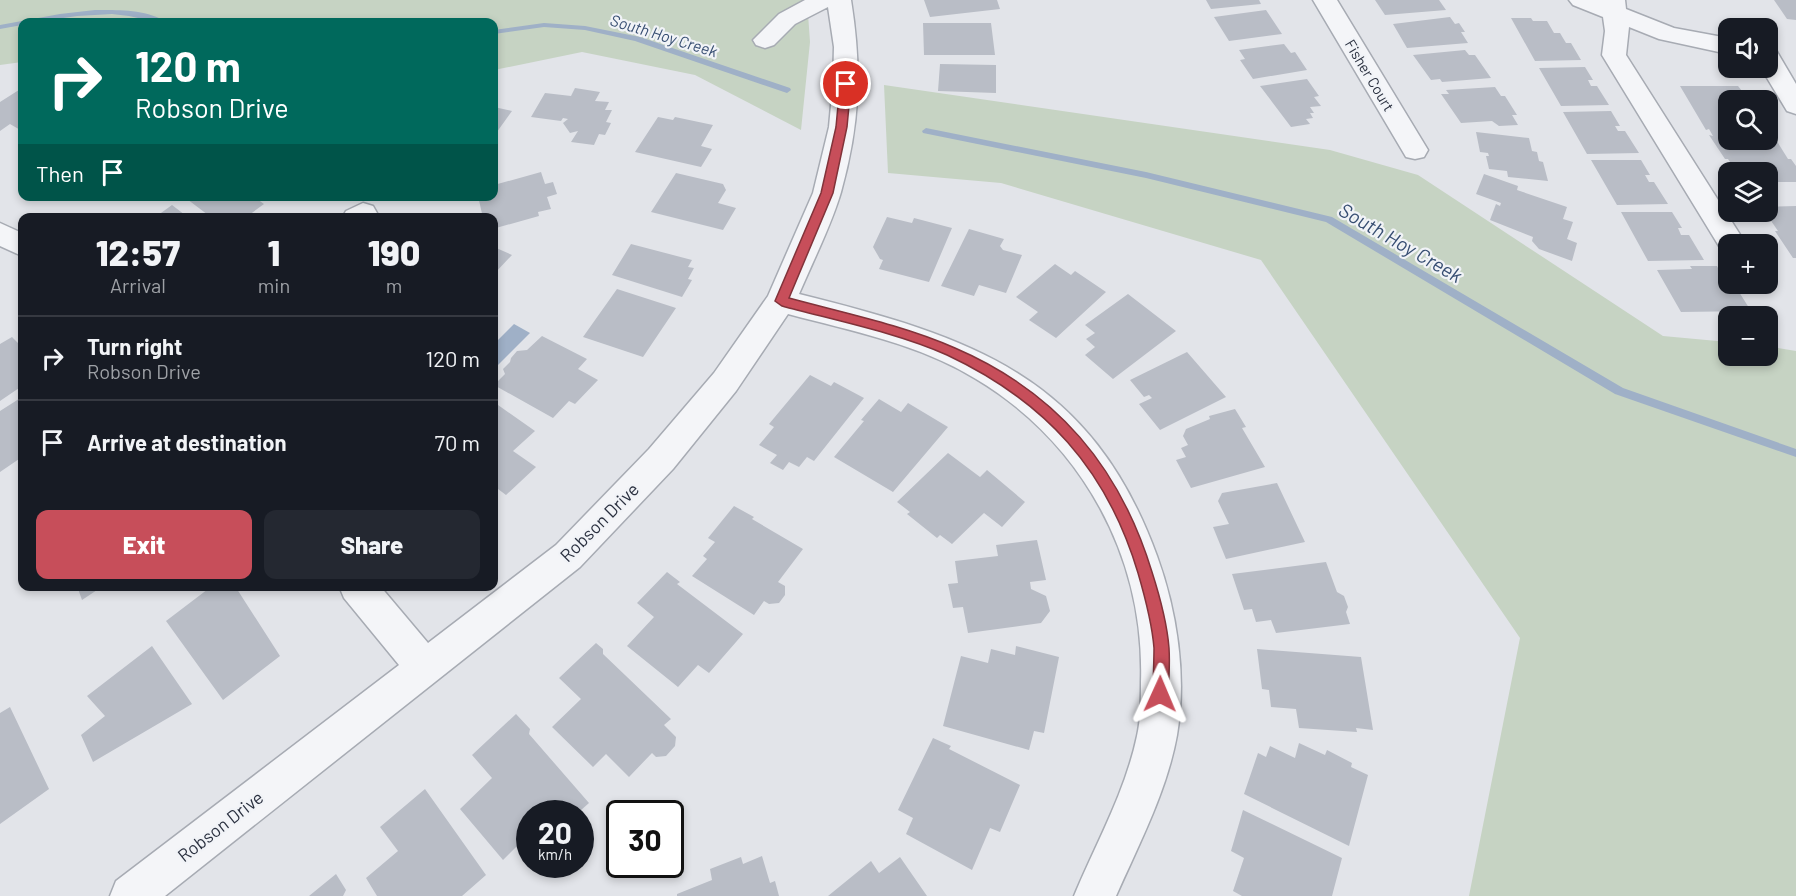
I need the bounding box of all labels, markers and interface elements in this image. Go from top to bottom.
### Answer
water label: South Hoy Creek [608,10,720,60]
map controls [1718,18,1778,366]
button: sound [1718,18,1778,78]
street label: Fisher Court [1342,36,1398,114]
text: 120 m [135,40,241,90]
icon: right [36,42,114,120]
pin [820,58,871,109]
icon: arrive [829,67,862,100]
button: search [1718,90,1778,150]
text: Robson Drive [135,91,289,123]
icon: arrive [96,156,129,189]
text: Then [36,160,84,186]
button: layers [1718,162,1778,222]
water label: South Hoy Creek [1335,197,1467,287]
text: 12:57 [96,230,180,273]
text: 1 [268,230,280,273]
text: 190 [368,230,420,273]
button: + [1718,234,1778,294]
text: Arrival [110,273,166,297]
text: min [258,273,290,297]
text: m [386,273,402,297]
button: − [1718,306,1778,366]
text: Turn right [87,333,182,359]
icon: right [36,342,69,375]
text: 120 m [425,345,480,371]
text: Robson Drive [87,359,201,383]
icon: arrive [36,426,69,459]
text: Arrive at destination [87,429,286,455]
text: 70 m [435,429,480,455]
street label: Robson Drive [555,478,643,566]
button: Exit [36,510,252,579]
button: Share [264,510,480,579]
position arrow [1128,662,1192,726]
street label: Robson Drive [173,786,267,866]
speed limit sign: 30 [606,800,684,878]
text: 20 [538,814,572,850]
text: km/h [538,845,572,863]

